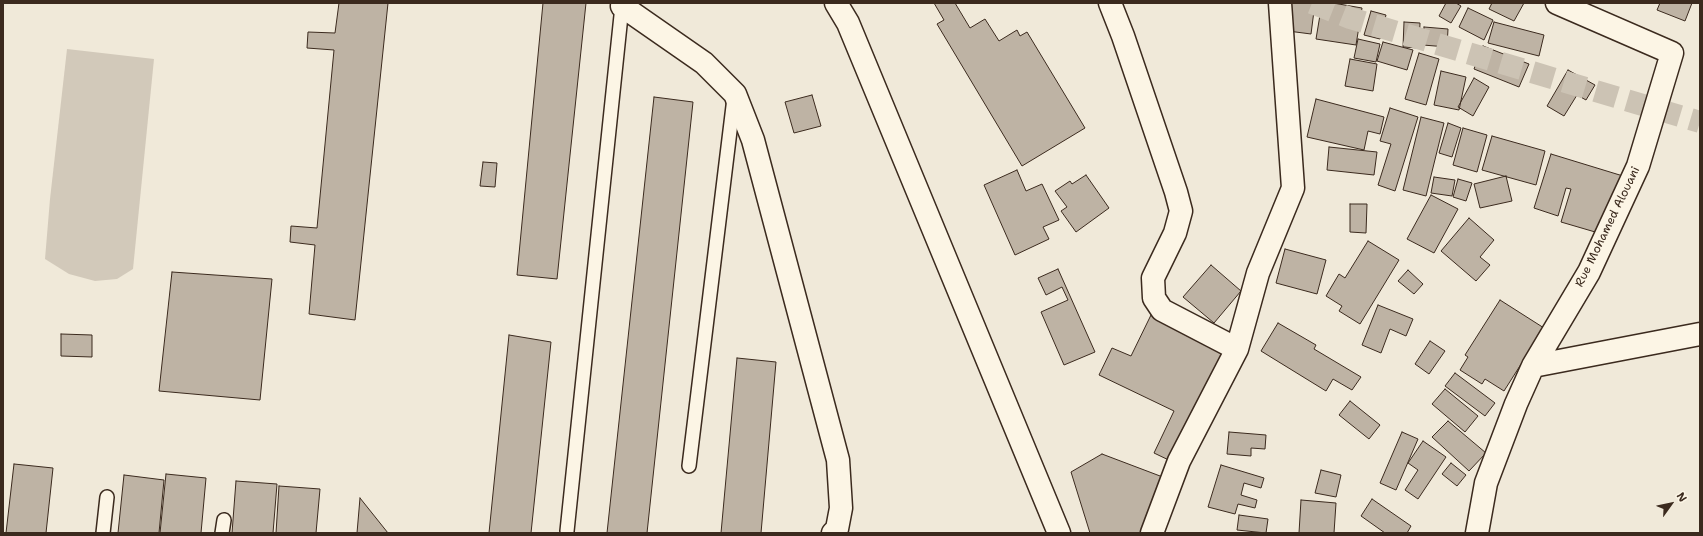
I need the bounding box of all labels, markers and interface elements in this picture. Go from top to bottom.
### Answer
street label: Rue Mohamed Alouani [1573,164,1643,290]
north arrow [1651,484,1691,524]
text: N [1673,489,1690,505]

